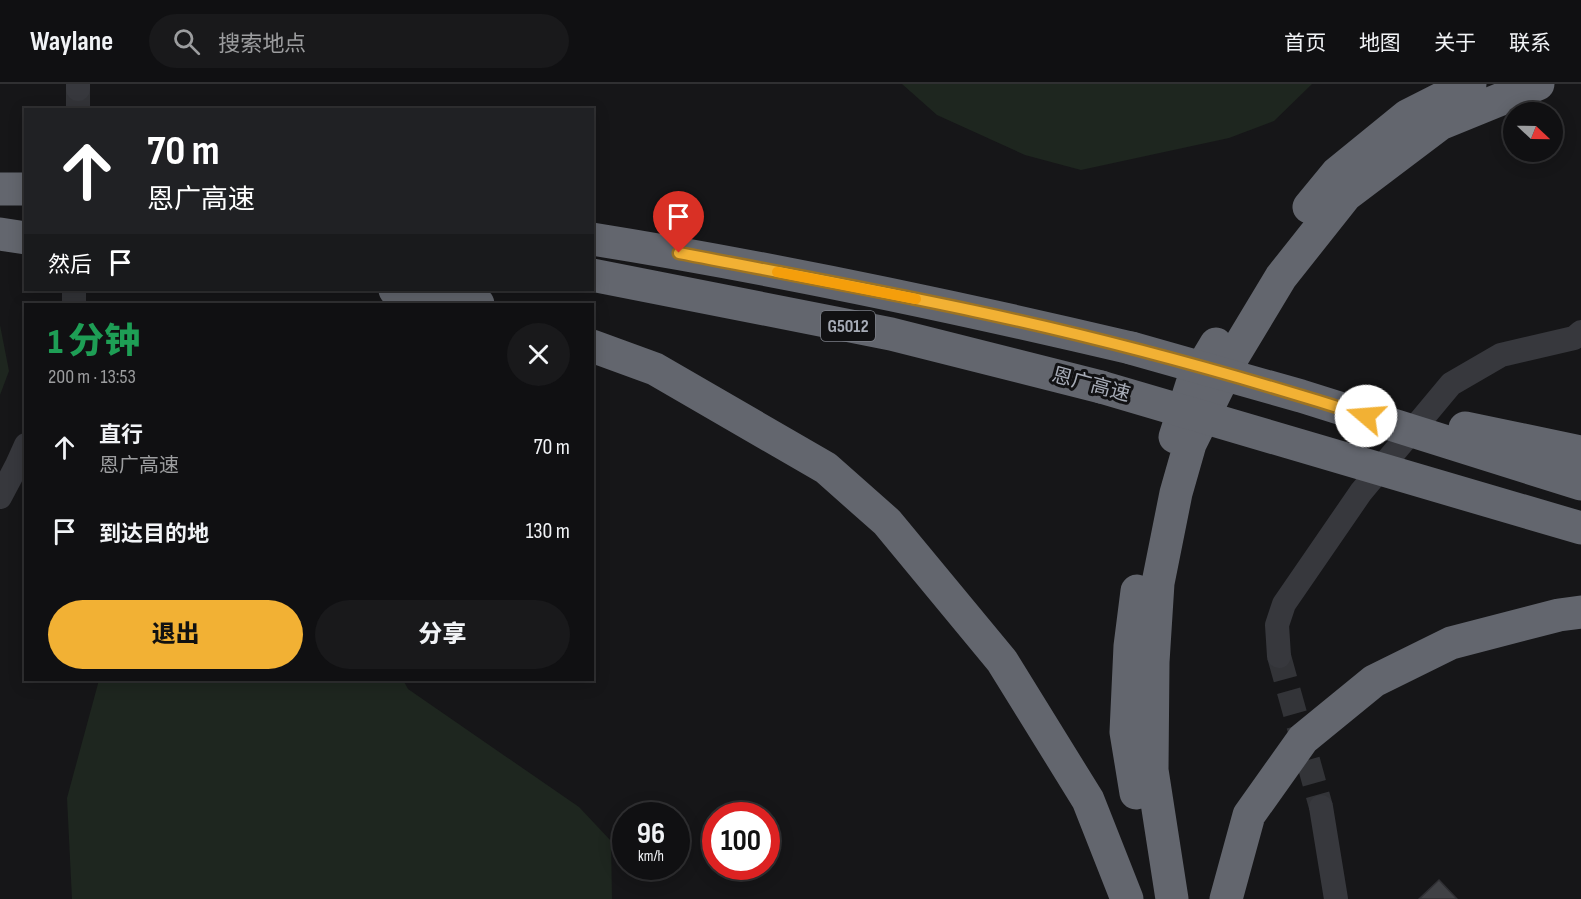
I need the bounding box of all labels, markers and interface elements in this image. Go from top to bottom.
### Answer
search box [149,14,569,68]
text: Waylane [30,25,113,58]
icon: search [170,25,203,58]
text: 搜索地点 [218,31,306,58]
text: 首页 [1284,31,1326,56]
text: 地图 [1359,31,1401,56]
text: 关于 [1434,31,1476,56]
text: 联系 [1509,31,1551,56]
north arrow [1503,102,1563,162]
map controls [1503,102,1563,162]
text: 70 m [147,126,220,177]
icon: ahead [48,132,126,210]
text: 恩广高速 [147,184,255,216]
pin [653,191,704,253]
icon: arrive [662,200,695,233]
icon: arrive [104,246,137,279]
text: 然后 [48,252,92,279]
road number: G5012 [821,311,875,341]
text: 1 分钟 [48,321,140,364]
button: close [507,323,570,386]
street label: 恩广高速 [1049,363,1133,407]
text: 200 m · 13:53 [48,365,136,389]
position arrow [1334,384,1398,448]
text: 直行 [99,422,143,449]
icon: ahead [48,431,81,464]
text: 70 m [534,434,570,461]
text: 恩广高速 [99,454,179,478]
icon: arrive [48,515,81,548]
text: 130 m [526,518,570,545]
text: 到达目的地 [99,521,209,548]
button: 退出 [48,600,303,669]
button: 分享 [315,600,570,669]
speed limit sign: 100 [702,802,780,880]
text: 96 [637,816,665,852]
text: km/h [638,847,664,866]

